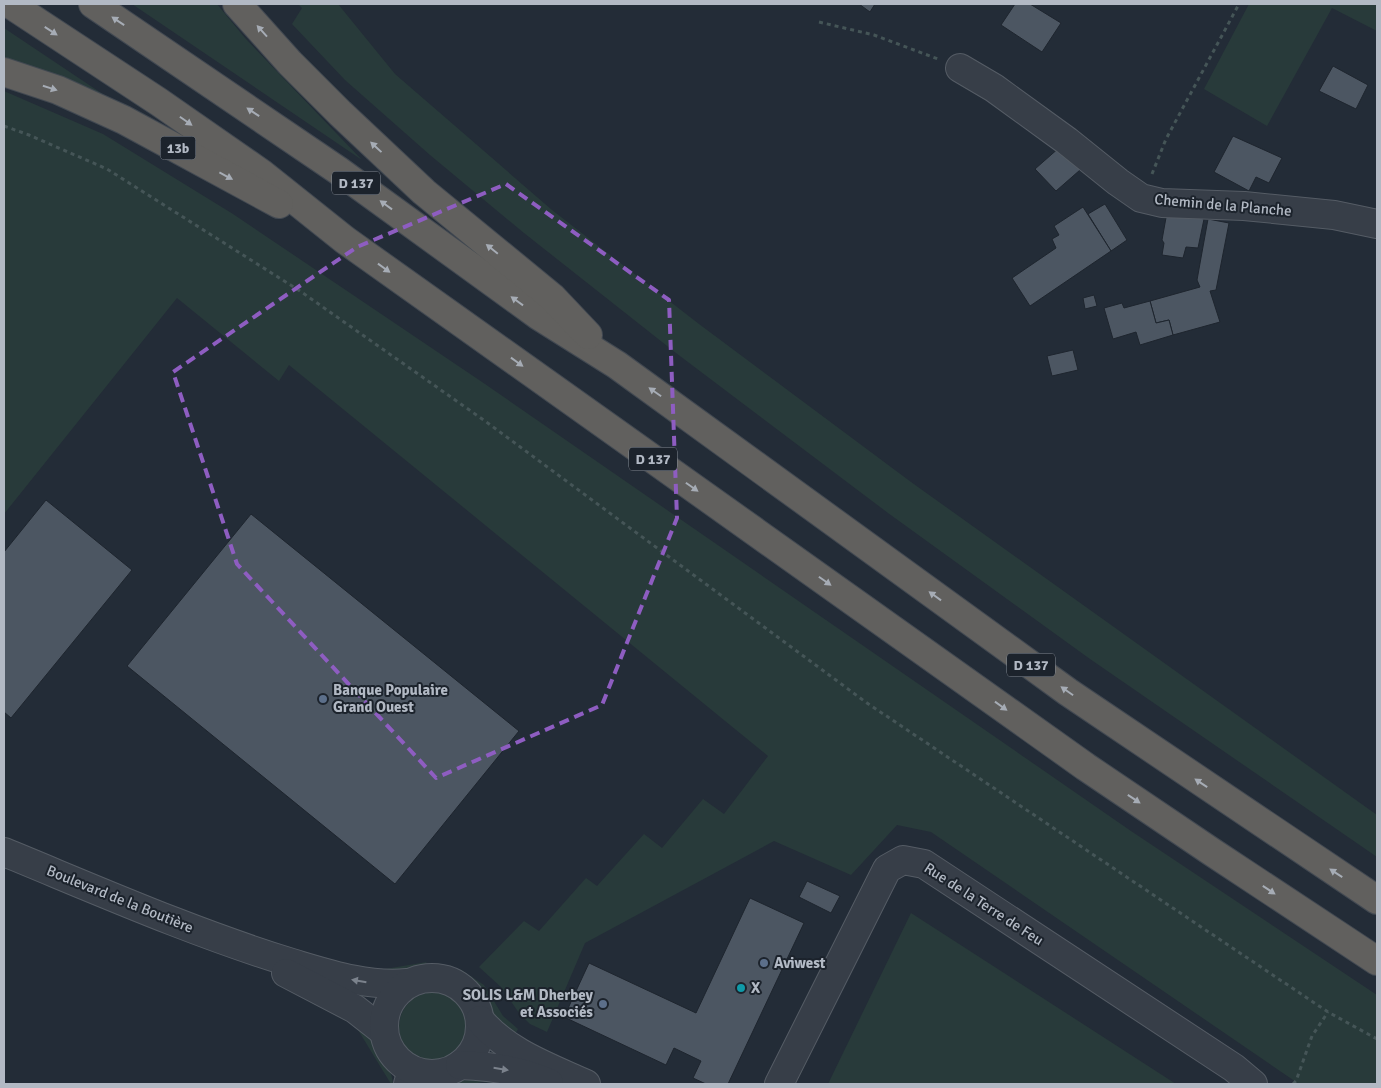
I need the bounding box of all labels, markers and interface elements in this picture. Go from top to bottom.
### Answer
one-way arrow [111,16,125,26]
one-way arrow [256,24,267,37]
one-way arrow [44,26,57,35]
one-way arrow [43,84,58,92]
one-way arrow [246,107,259,117]
one-way arrow [179,116,193,126]
road number: 13b [160,136,196,160]
one-way arrow [370,141,382,153]
one-way arrow [219,172,234,180]
road number: D 137 [332,172,380,194]
street label: Chemin de la Planche [1154,190,1292,220]
one-way arrow [379,200,393,210]
one-way arrow [486,243,499,254]
one-way arrow [378,263,391,273]
one-way arrow [510,296,524,306]
one-way arrow [510,357,523,368]
one-way arrow [648,387,661,397]
road number: D 137 [629,448,677,470]
one-way arrow [685,482,699,492]
one-way arrow [818,576,832,586]
one-way arrow [928,591,942,601]
road number: D 137 [1007,654,1055,676]
place label: Banque Populaire Grand Ouest [333,681,448,716]
one-way arrow [1060,686,1074,696]
marker: Banque Populaire Grand Ouest [317,693,329,705]
one-way arrow [994,701,1008,711]
one-way arrow [1195,778,1208,788]
one-way arrow [1127,794,1140,804]
street label: Rue de la Terre de Feu [921,859,1047,949]
street label: Boulevard de la Boutière [44,861,196,937]
one-way arrow [1330,869,1343,878]
one-way arrow [1262,885,1275,895]
place label: Aviwest [774,954,826,972]
marker: Aviwest [758,957,770,969]
one-way arrow [351,976,367,984]
place label: X [751,979,761,997]
marker: X [735,982,747,994]
place label: SOLIS L&M Dherbey et Associés [463,986,594,1021]
marker: SOLIS L&M Dherbey et Associés [597,998,609,1010]
one-way arrow [494,1065,510,1073]

